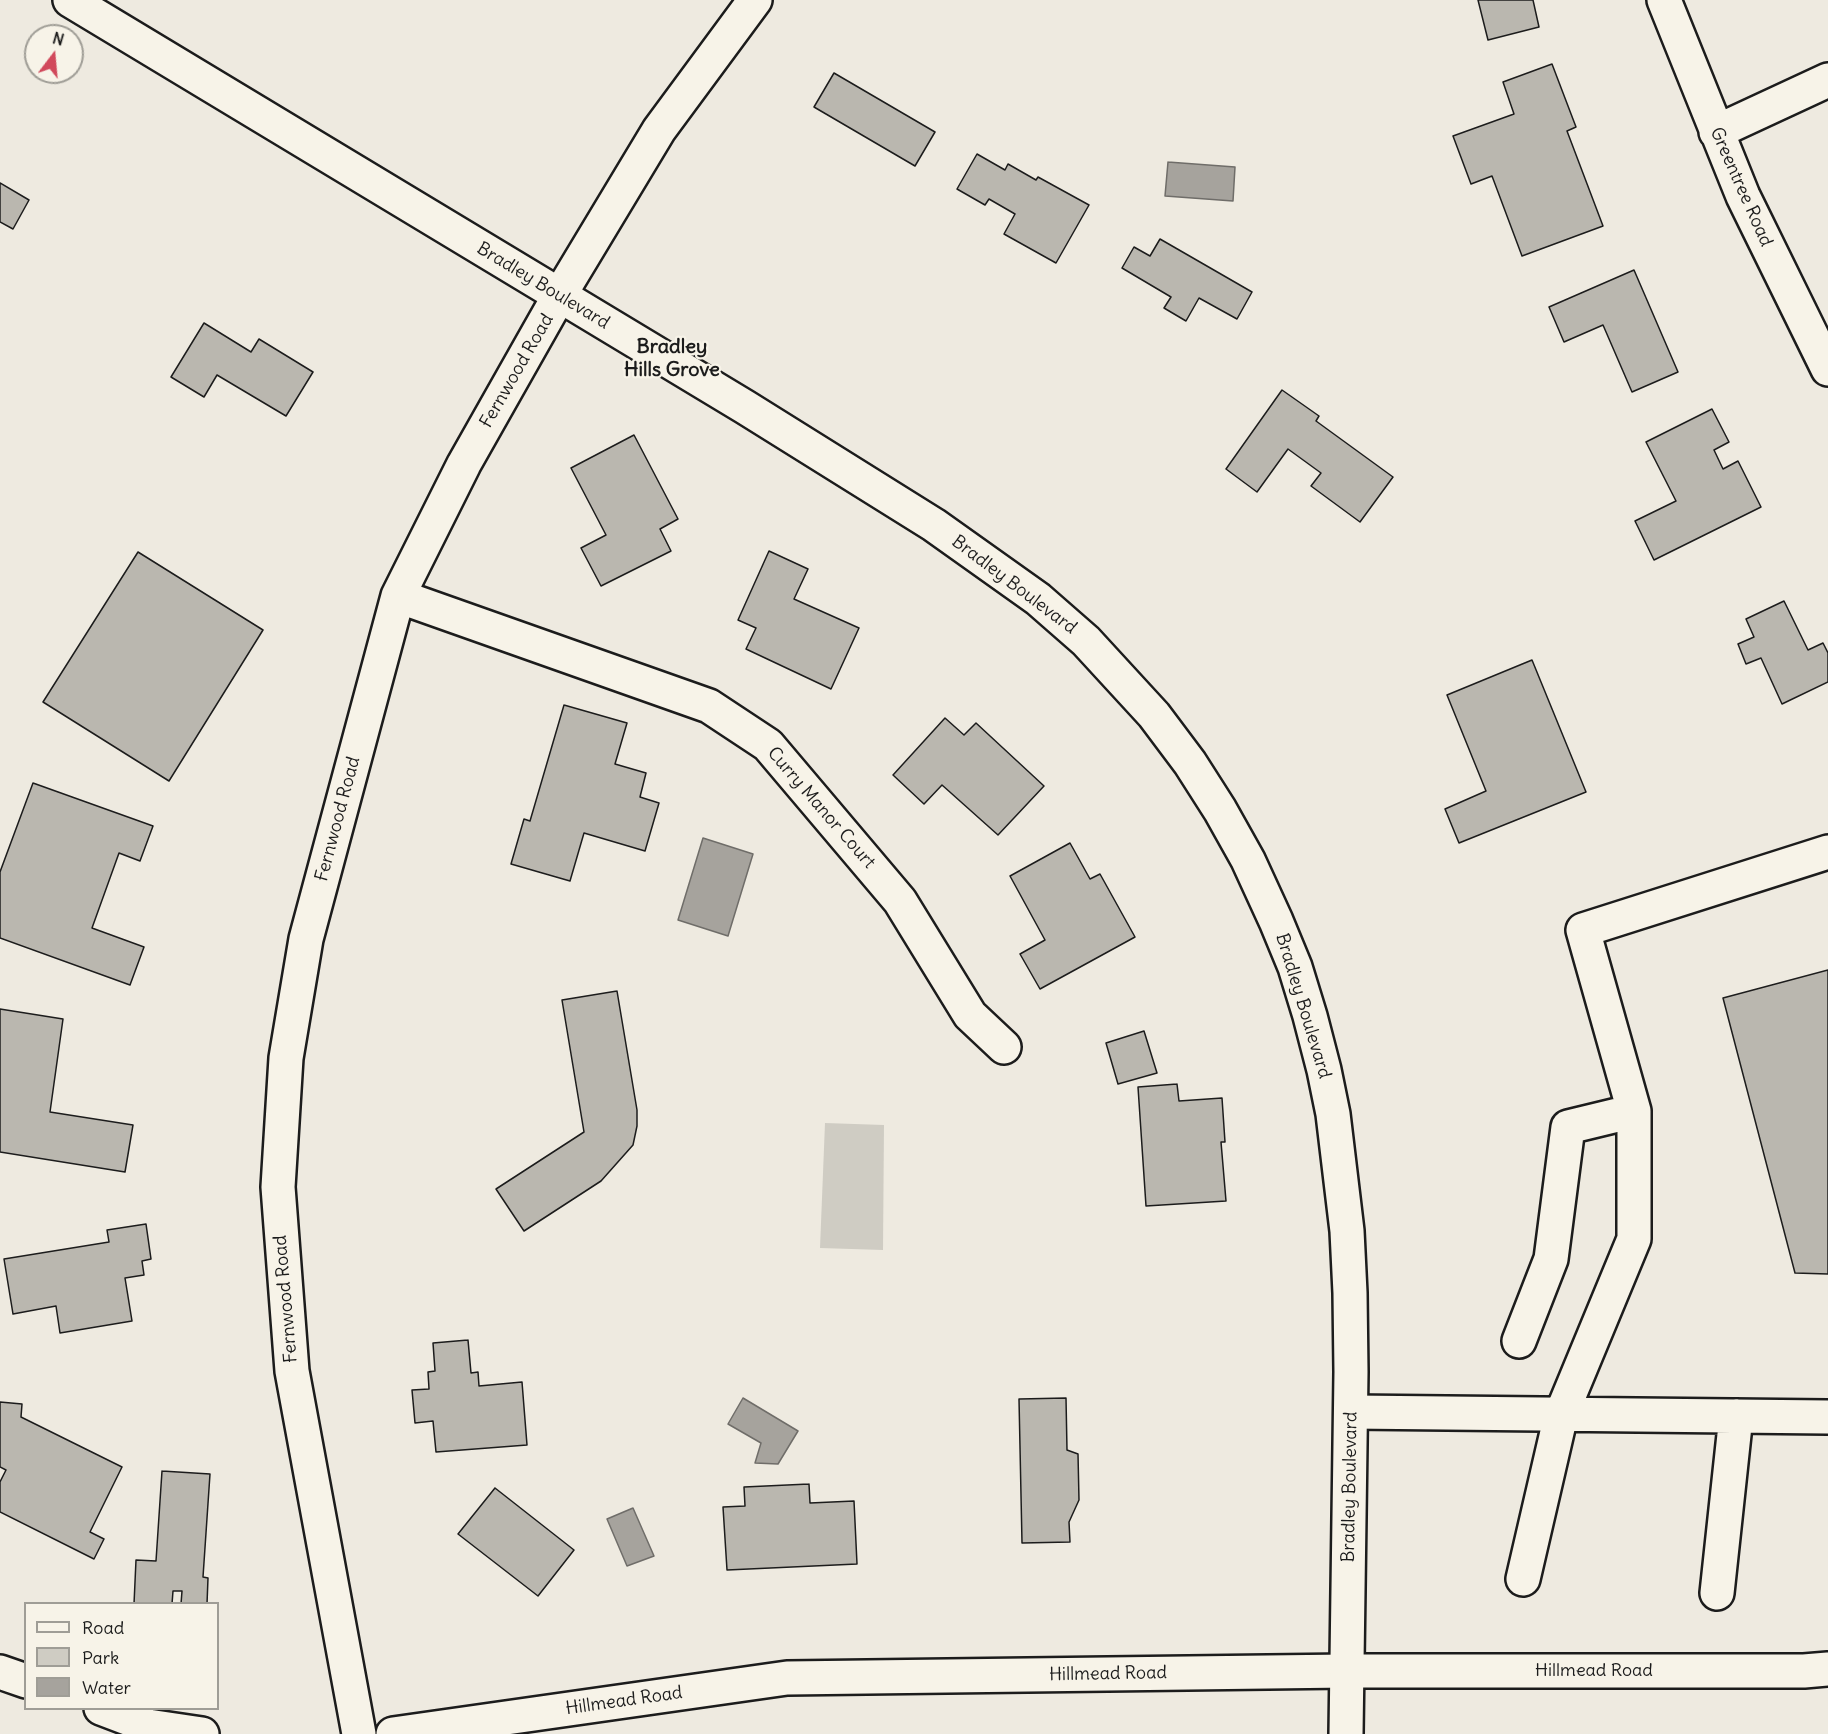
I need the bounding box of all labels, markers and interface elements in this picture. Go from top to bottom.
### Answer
north arrow [24,24,84,84]
text: N [50,27,66,50]
street label: Greentree Road [1705,124,1777,250]
street label: Bradley Boulevard [473,238,613,334]
street label: Fernwood Road [476,310,558,432]
district label: Bradley Hills Grove [624,335,720,382]
street label: Bradley Boulevard [947,531,1081,639]
street label: Curry Manor Court [762,743,880,873]
street label: Fernwood Road [311,754,365,884]
street label: Bradley Boulevard [1271,931,1335,1081]
street label: Fernwood Road [270,1234,302,1364]
street label: Bradley Boulevard [1338,1411,1362,1563]
legend [24,1602,219,1710]
text: Road [82,1616,124,1639]
text: Park [82,1646,119,1669]
street label: Hillmead Road [1535,1660,1653,1682]
street label: Hillmead Road [1049,1662,1167,1686]
text: Water [82,1676,131,1699]
street label: Hillmead Road [564,1682,684,1720]

